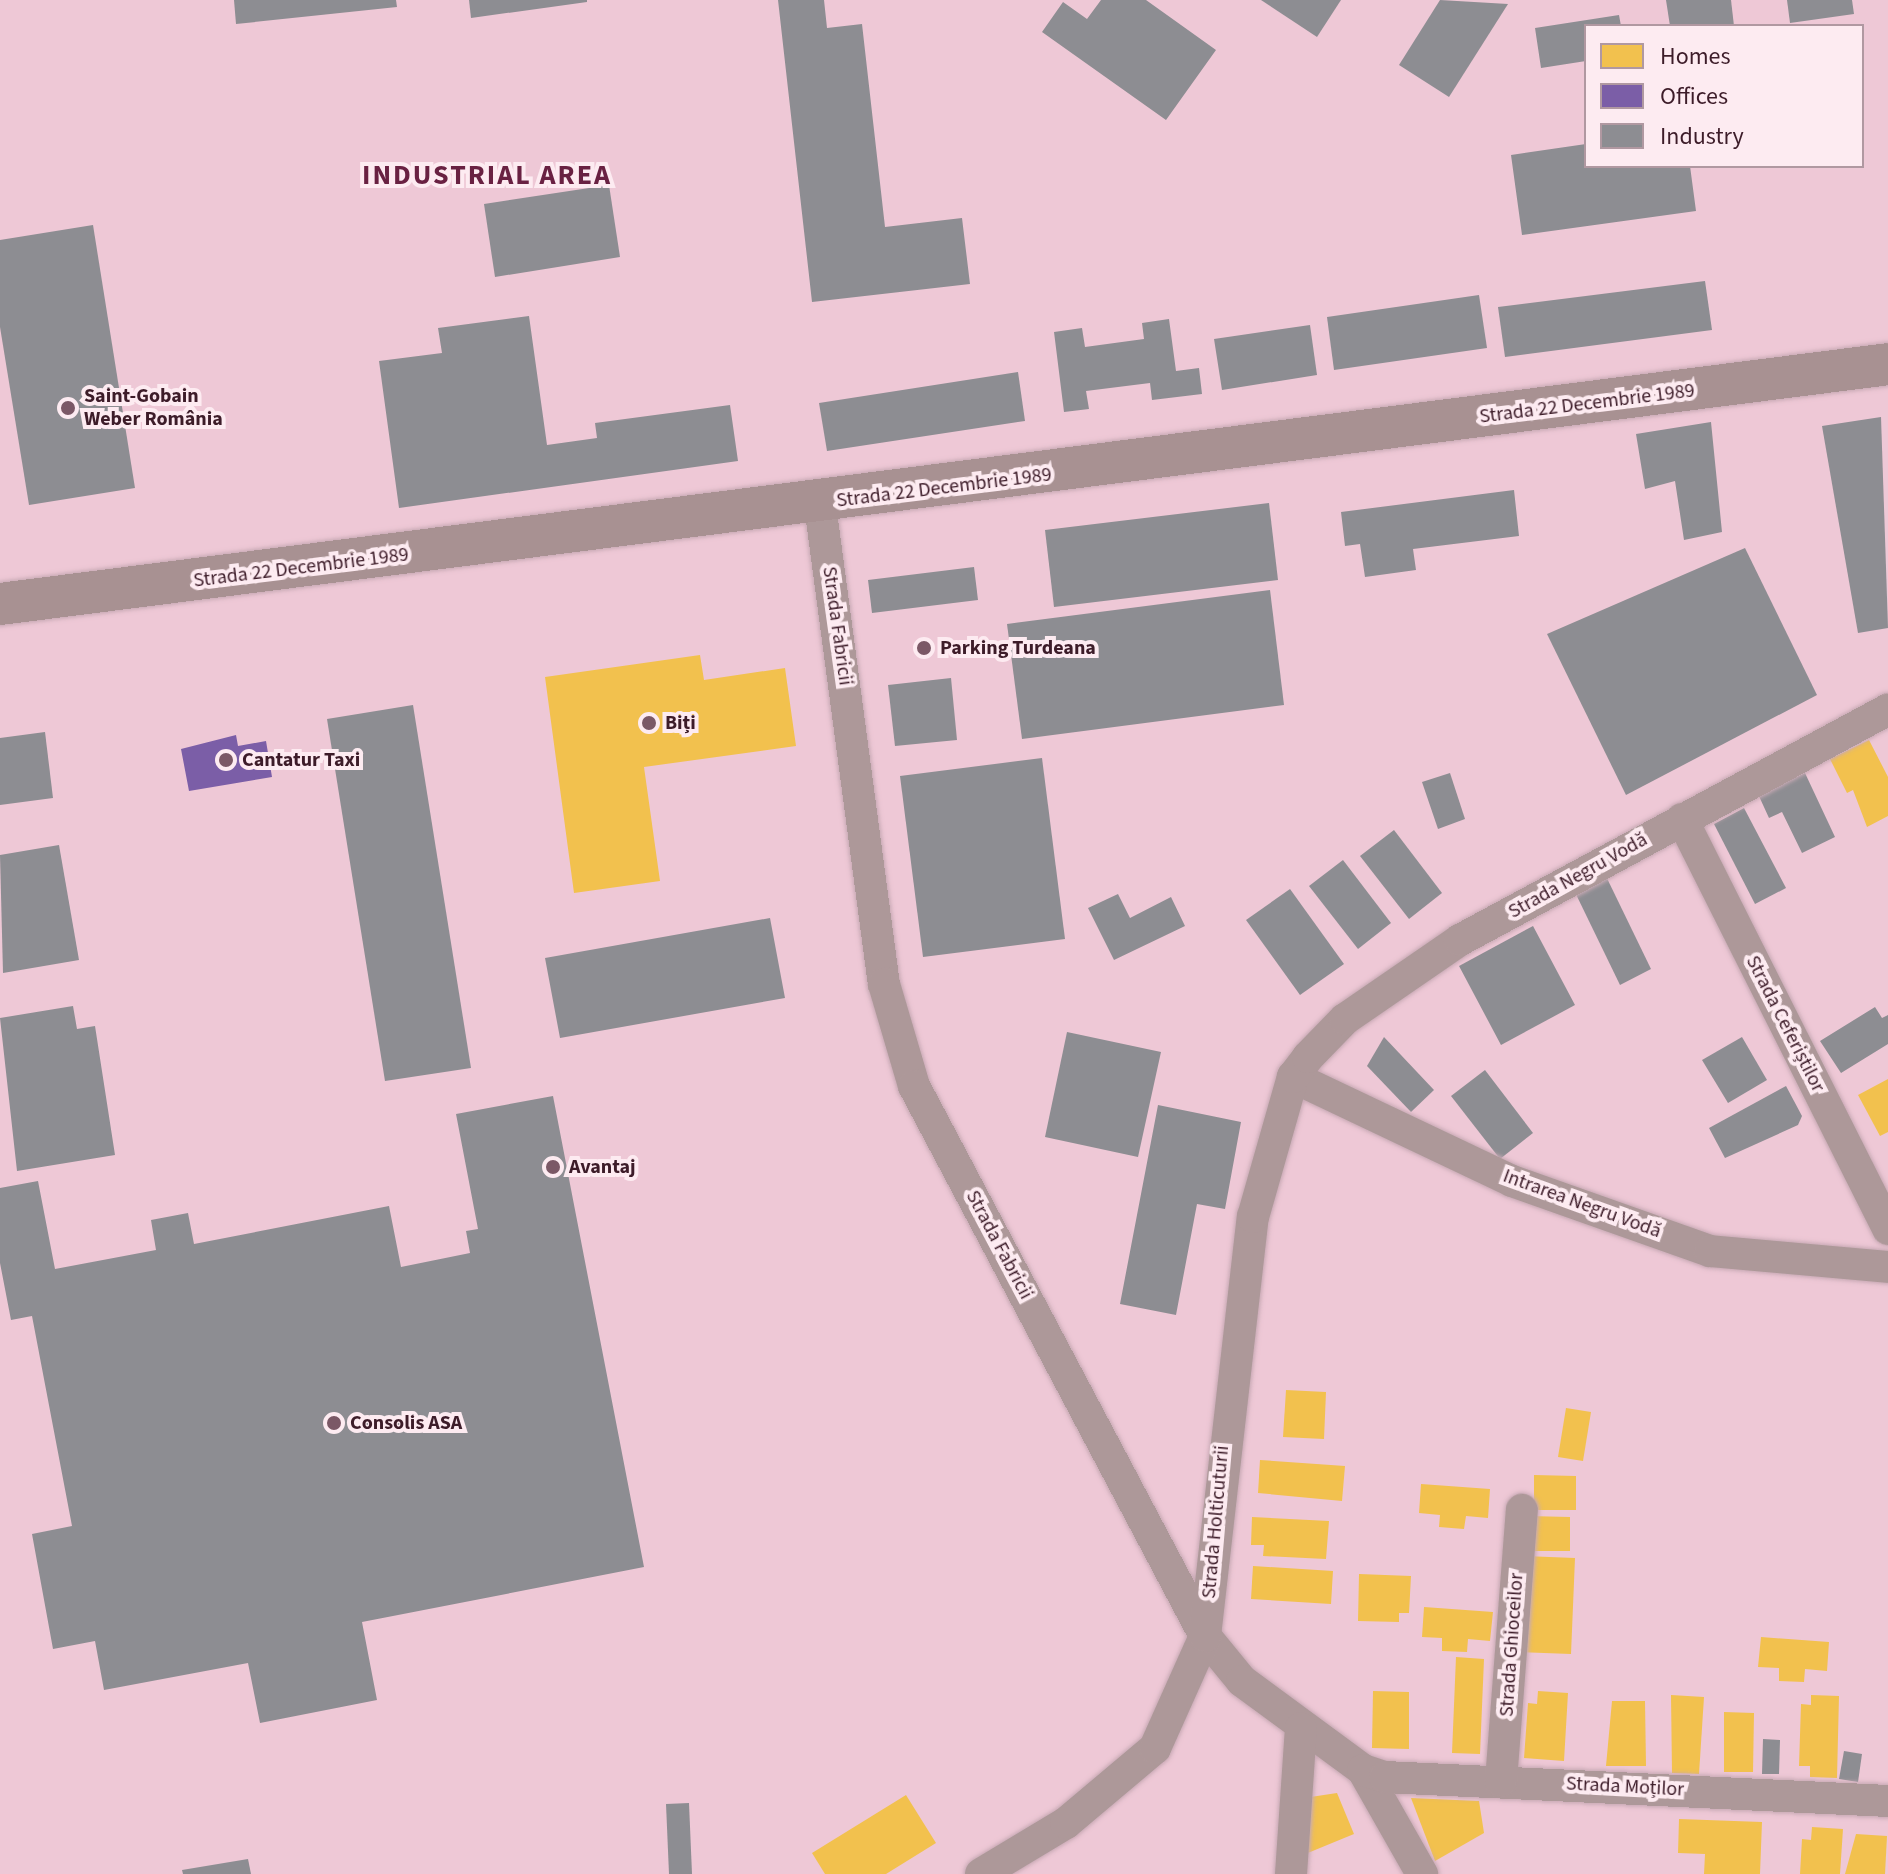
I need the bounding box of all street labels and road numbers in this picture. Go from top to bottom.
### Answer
street label: Strada 22 Decembrie 1989 [1478,379,1696,429]
street label: Strada 22 Decembrie 1989 [835,463,1053,513]
street label: Strada 22 Decembrie 1989 [192,543,410,593]
street label: Strada Fabricii [817,565,857,687]
street label: Strada Negru Vodă [1504,828,1652,924]
street label: Strada Ceferiștilor [1740,952,1830,1096]
street label: Intrarea Negru Vodă [1500,1164,1664,1244]
street label: Strada Fabricii [960,1186,1038,1304]
street label: Strada Holticuturii [1197,1444,1235,1600]
street label: Strada Ghioceilor [1495,1572,1529,1718]
street label: Strada Moților [1565,1772,1685,1802]

